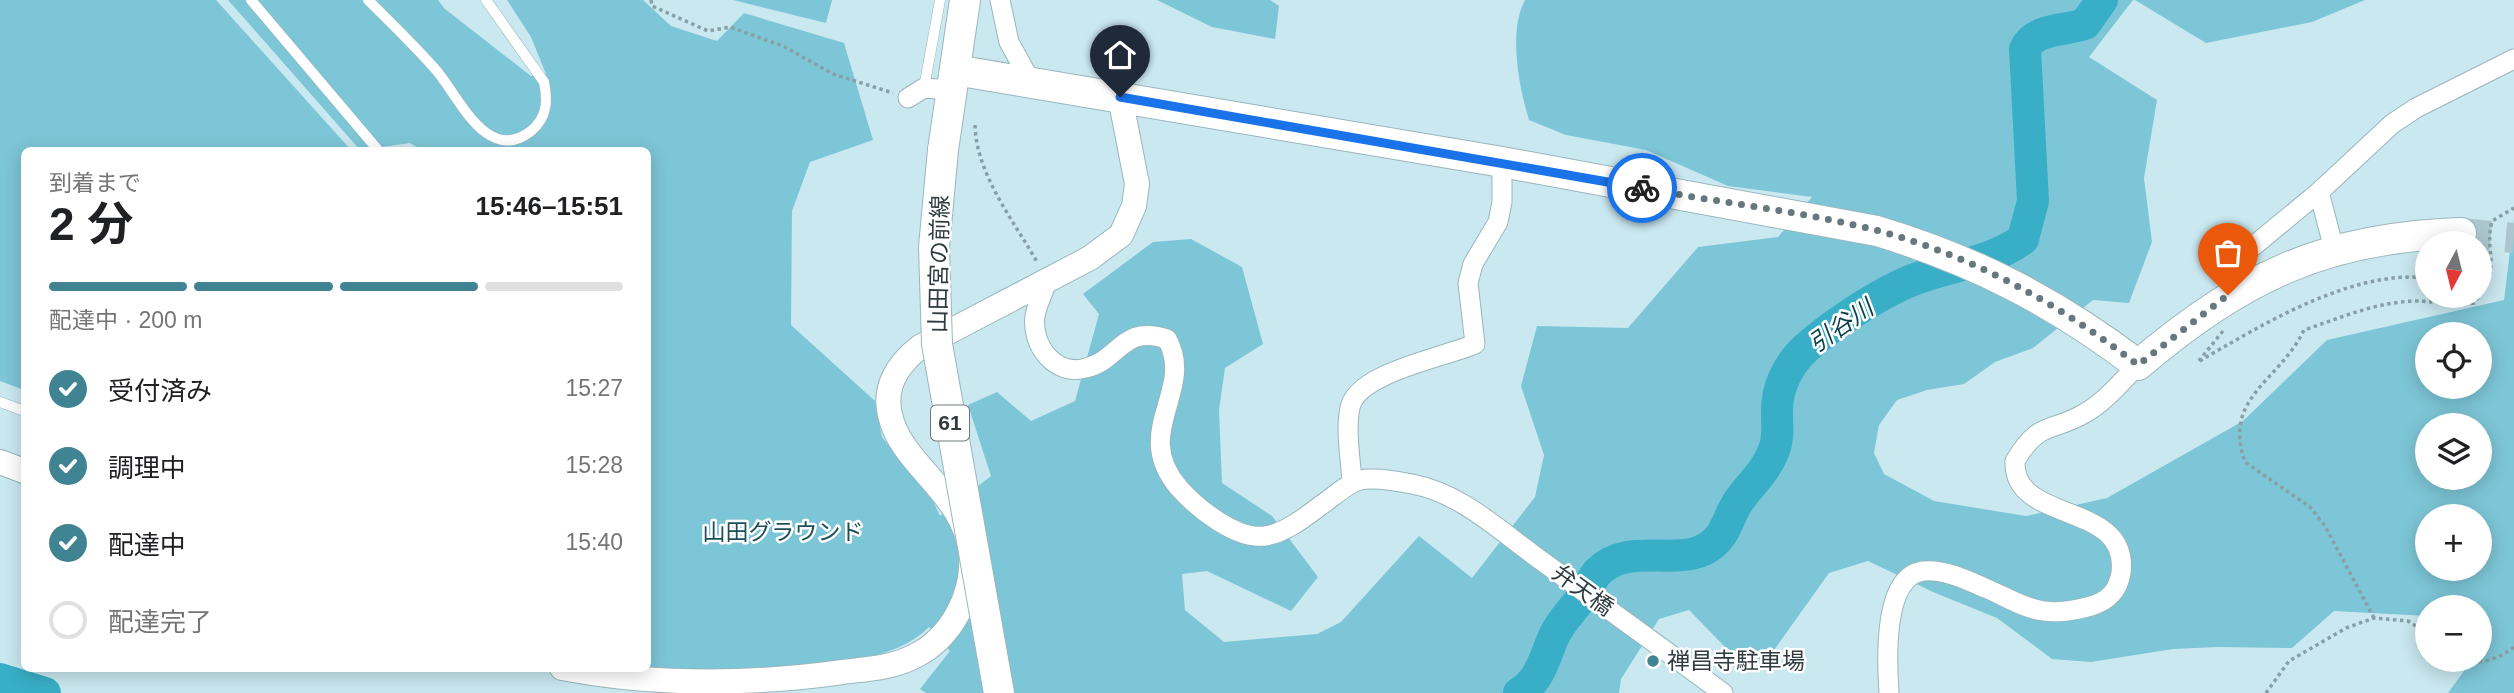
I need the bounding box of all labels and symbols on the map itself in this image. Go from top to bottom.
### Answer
pin [1090,25,1150,97]
courier [1607,153,1677,223]
street label: 山田宮の前線 [925,195,953,333]
pin [2198,223,2258,295]
north arrow [2415,231,2492,308]
water label: 引谷川 [1803,292,1880,357]
road number: 61 [931,406,969,440]
park label: 山田グラウンド [703,519,864,545]
street label: 弁天橋 [1547,559,1619,621]
place label: 禅昌寺駐車場 [1667,648,1805,674]
marker: 禅昌寺駐車場 [1645,653,1661,669]

